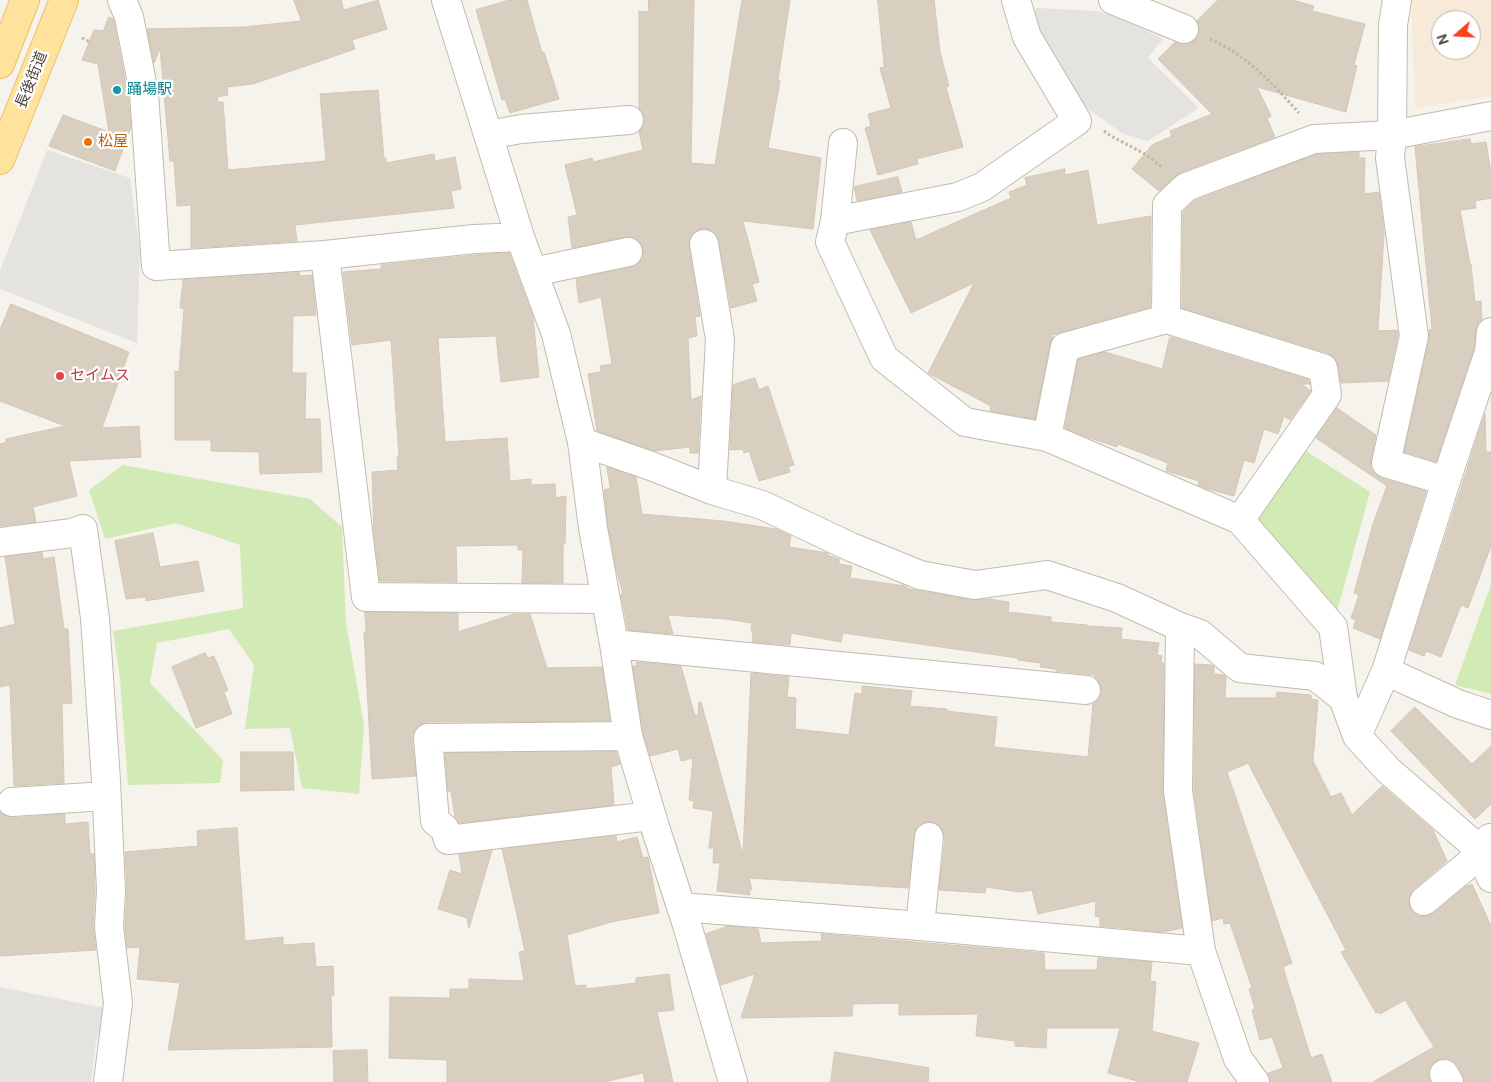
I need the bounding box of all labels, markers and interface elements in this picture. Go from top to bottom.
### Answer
north arrow [1431,10,1481,60]
text: N [1433,32,1453,47]
street label: 長後街道 [12,49,52,111]
place label: 踊場駅 [127,81,172,99]
marker: 踊場駅 [111,84,123,96]
place label: 松屋 [98,133,128,151]
marker: 松屋 [82,136,94,148]
place label: セイムス [70,367,130,385]
marker: セイムス [54,370,66,382]

